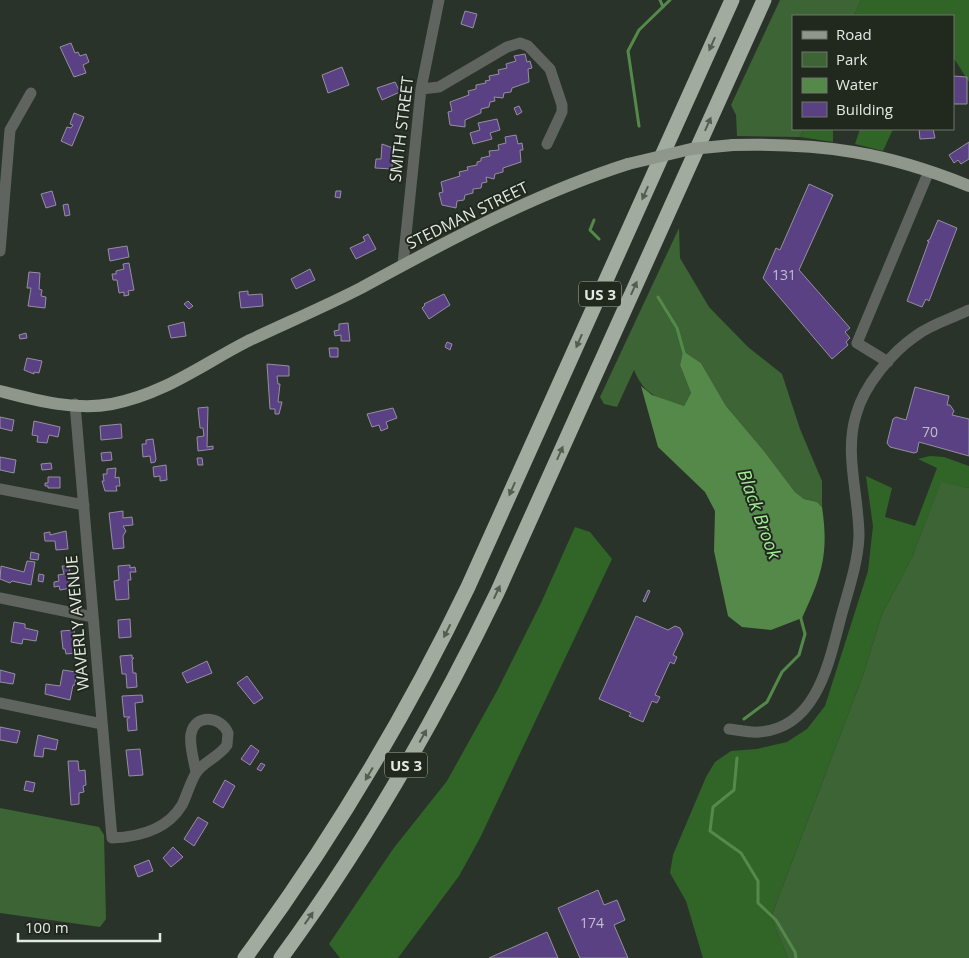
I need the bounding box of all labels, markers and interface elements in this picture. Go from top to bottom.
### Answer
legend [792,15,954,130]
text: Road [836,24,872,44]
one-way arrow [707,37,715,51]
text: Park [836,49,867,69]
text: Water [836,74,878,94]
street label: SMITH STREET [384,75,418,183]
text: Building [836,99,893,119]
one-way arrow [704,117,712,131]
street label: STEDMAN STREET [402,176,532,254]
one-way arrow [641,186,649,200]
house number: 131 [772,265,796,284]
one-way arrow [630,281,638,295]
road number: US 3 [579,282,621,306]
one-way arrow [574,334,582,348]
house number: 70 [922,422,938,441]
one-way arrow [556,445,565,460]
water label: Black Brook [733,466,788,563]
one-way arrow [508,482,516,496]
street label: WAVERLY AVENUE [60,554,94,692]
one-way arrow [494,585,502,599]
one-way arrow [443,624,451,638]
one-way arrow [419,729,427,744]
road number: US 3 [385,752,427,778]
one-way arrow [364,767,373,780]
scale bar [18,910,160,942]
one-way arrow [304,911,314,925]
house number: 174 [580,913,604,932]
text: 100 m [25,917,69,937]

